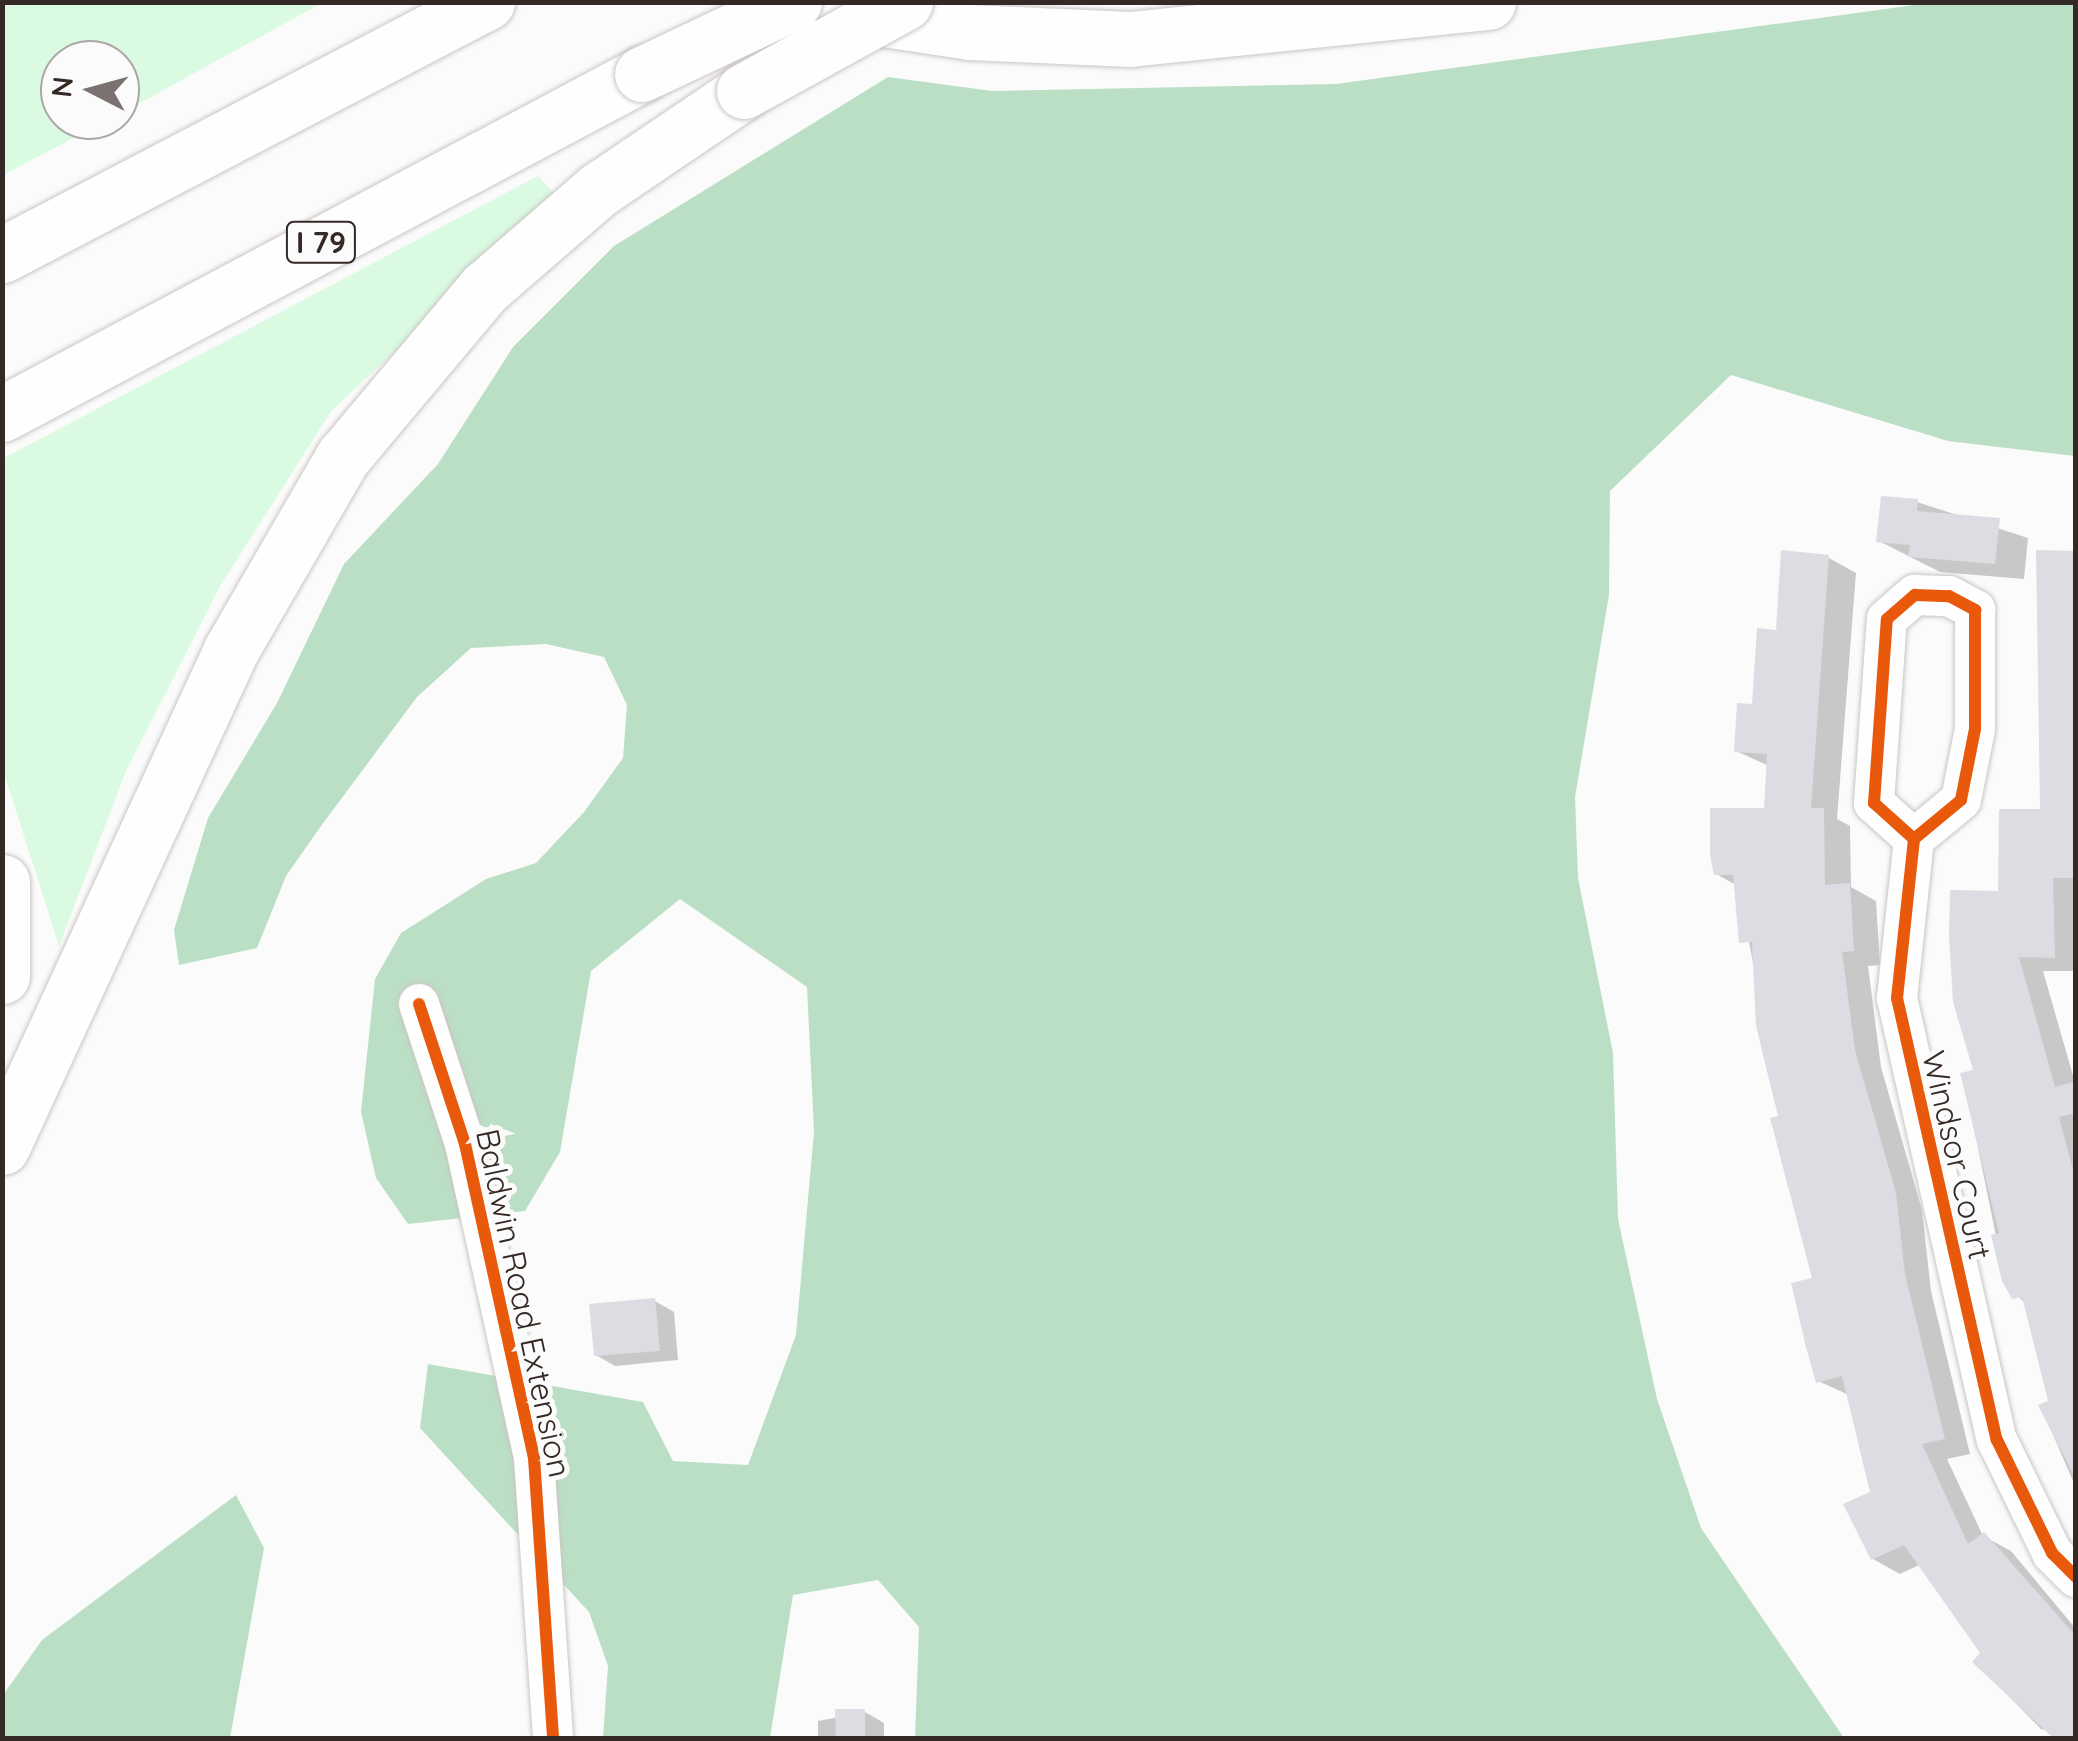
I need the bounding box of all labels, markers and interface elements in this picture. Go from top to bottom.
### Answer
north arrow [40,40,140,140]
text: N [43,75,80,99]
road number: I 79 [284,217,358,267]
street label: Windsor Court [1914,1047,2000,1263]
street label: Baldwin Road Extension [468,1125,580,1481]

